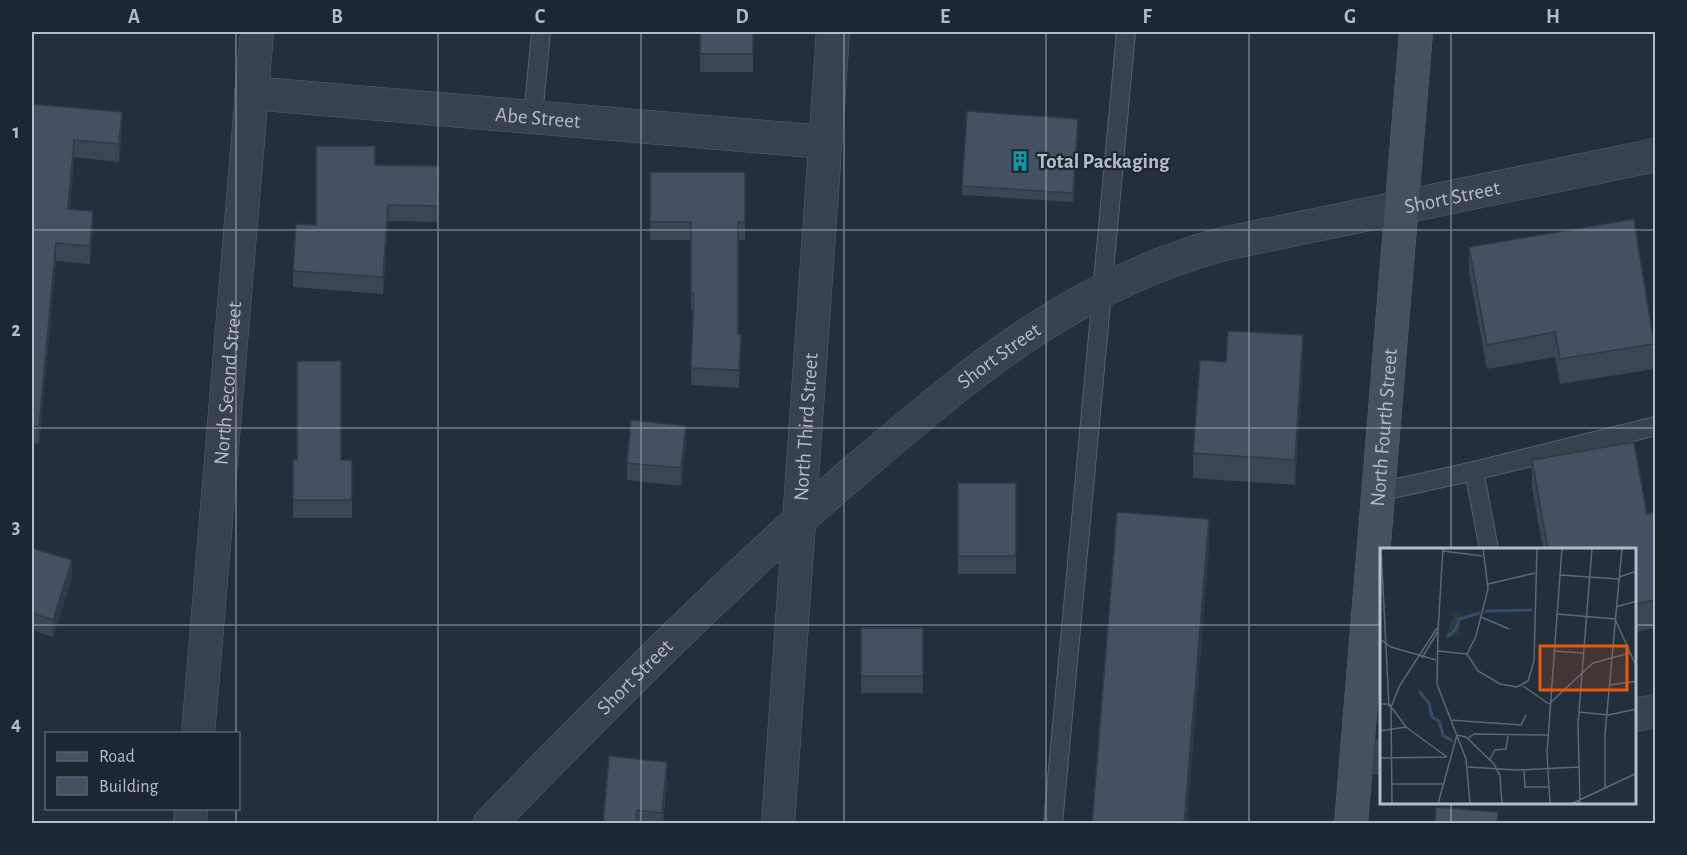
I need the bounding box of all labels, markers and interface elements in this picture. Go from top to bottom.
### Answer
text: A [128,7,140,27]
text: B [331,7,343,27]
text: C [535,7,546,27]
text: D [735,7,749,27]
text: E [940,7,950,27]
text: F [1142,7,1152,27]
text: G [1344,7,1356,27]
text: H [1546,7,1560,27]
street label: Abe Street [494,104,582,132]
text: 1 [12,122,20,142]
building icon: Total Packaging [1008,149,1032,173]
place label: Total Packaging [1037,151,1170,172]
street label: Short Street [1402,177,1502,217]
street label: North Second Street [211,300,245,466]
street label: Short Street [953,319,1045,393]
text: 2 [11,320,21,340]
street label: North Fourth Street [1367,347,1401,507]
street label: North Third Street [790,352,822,502]
text: 3 [12,517,20,537]
inset map [1380,548,1636,804]
street label: Short Street [593,635,677,719]
text: 4 [11,714,21,734]
legend [45,732,240,810]
text: Road [99,748,135,766]
text: Building [99,778,159,796]

